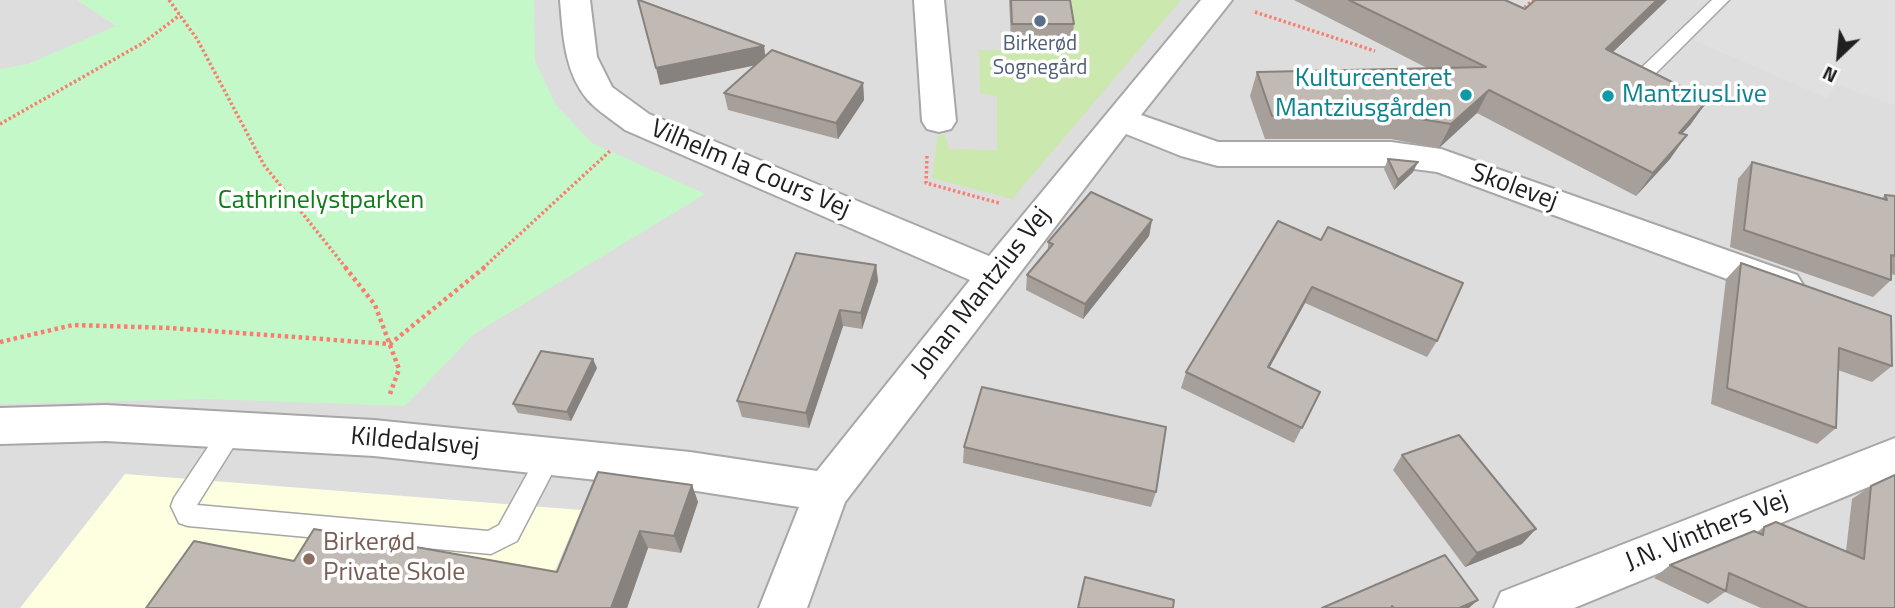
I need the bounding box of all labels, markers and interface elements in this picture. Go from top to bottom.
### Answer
marker: Birkerød Sognegård [1032,13,1048,29]
north arrow [1804,21,1874,91]
place label: Birkerød Sognegård [993,32,1087,82]
text: N [1817,59,1842,91]
place label: Kulturcenteret Mantziusgården [1275,64,1452,126]
place label: MantziusLive [1622,80,1767,112]
marker: Kulturcenteret Mantziusgården [1458,87,1474,103]
marker: MantziusLive [1600,88,1616,104]
street label: Vilhelm la Cours Vej [646,114,854,226]
street label: Skolevej [1466,158,1562,218]
park label: Cathrinelystparken [218,186,424,218]
street label: Johan Mantzius Vej [906,201,1058,385]
street label: Kildedalsvej [349,422,481,464]
street label: J.N. Vinthers Vej [1621,485,1793,579]
place label: Birkerød Private Skole [323,528,465,590]
marker: Birkerød Private Skole [301,551,317,567]

